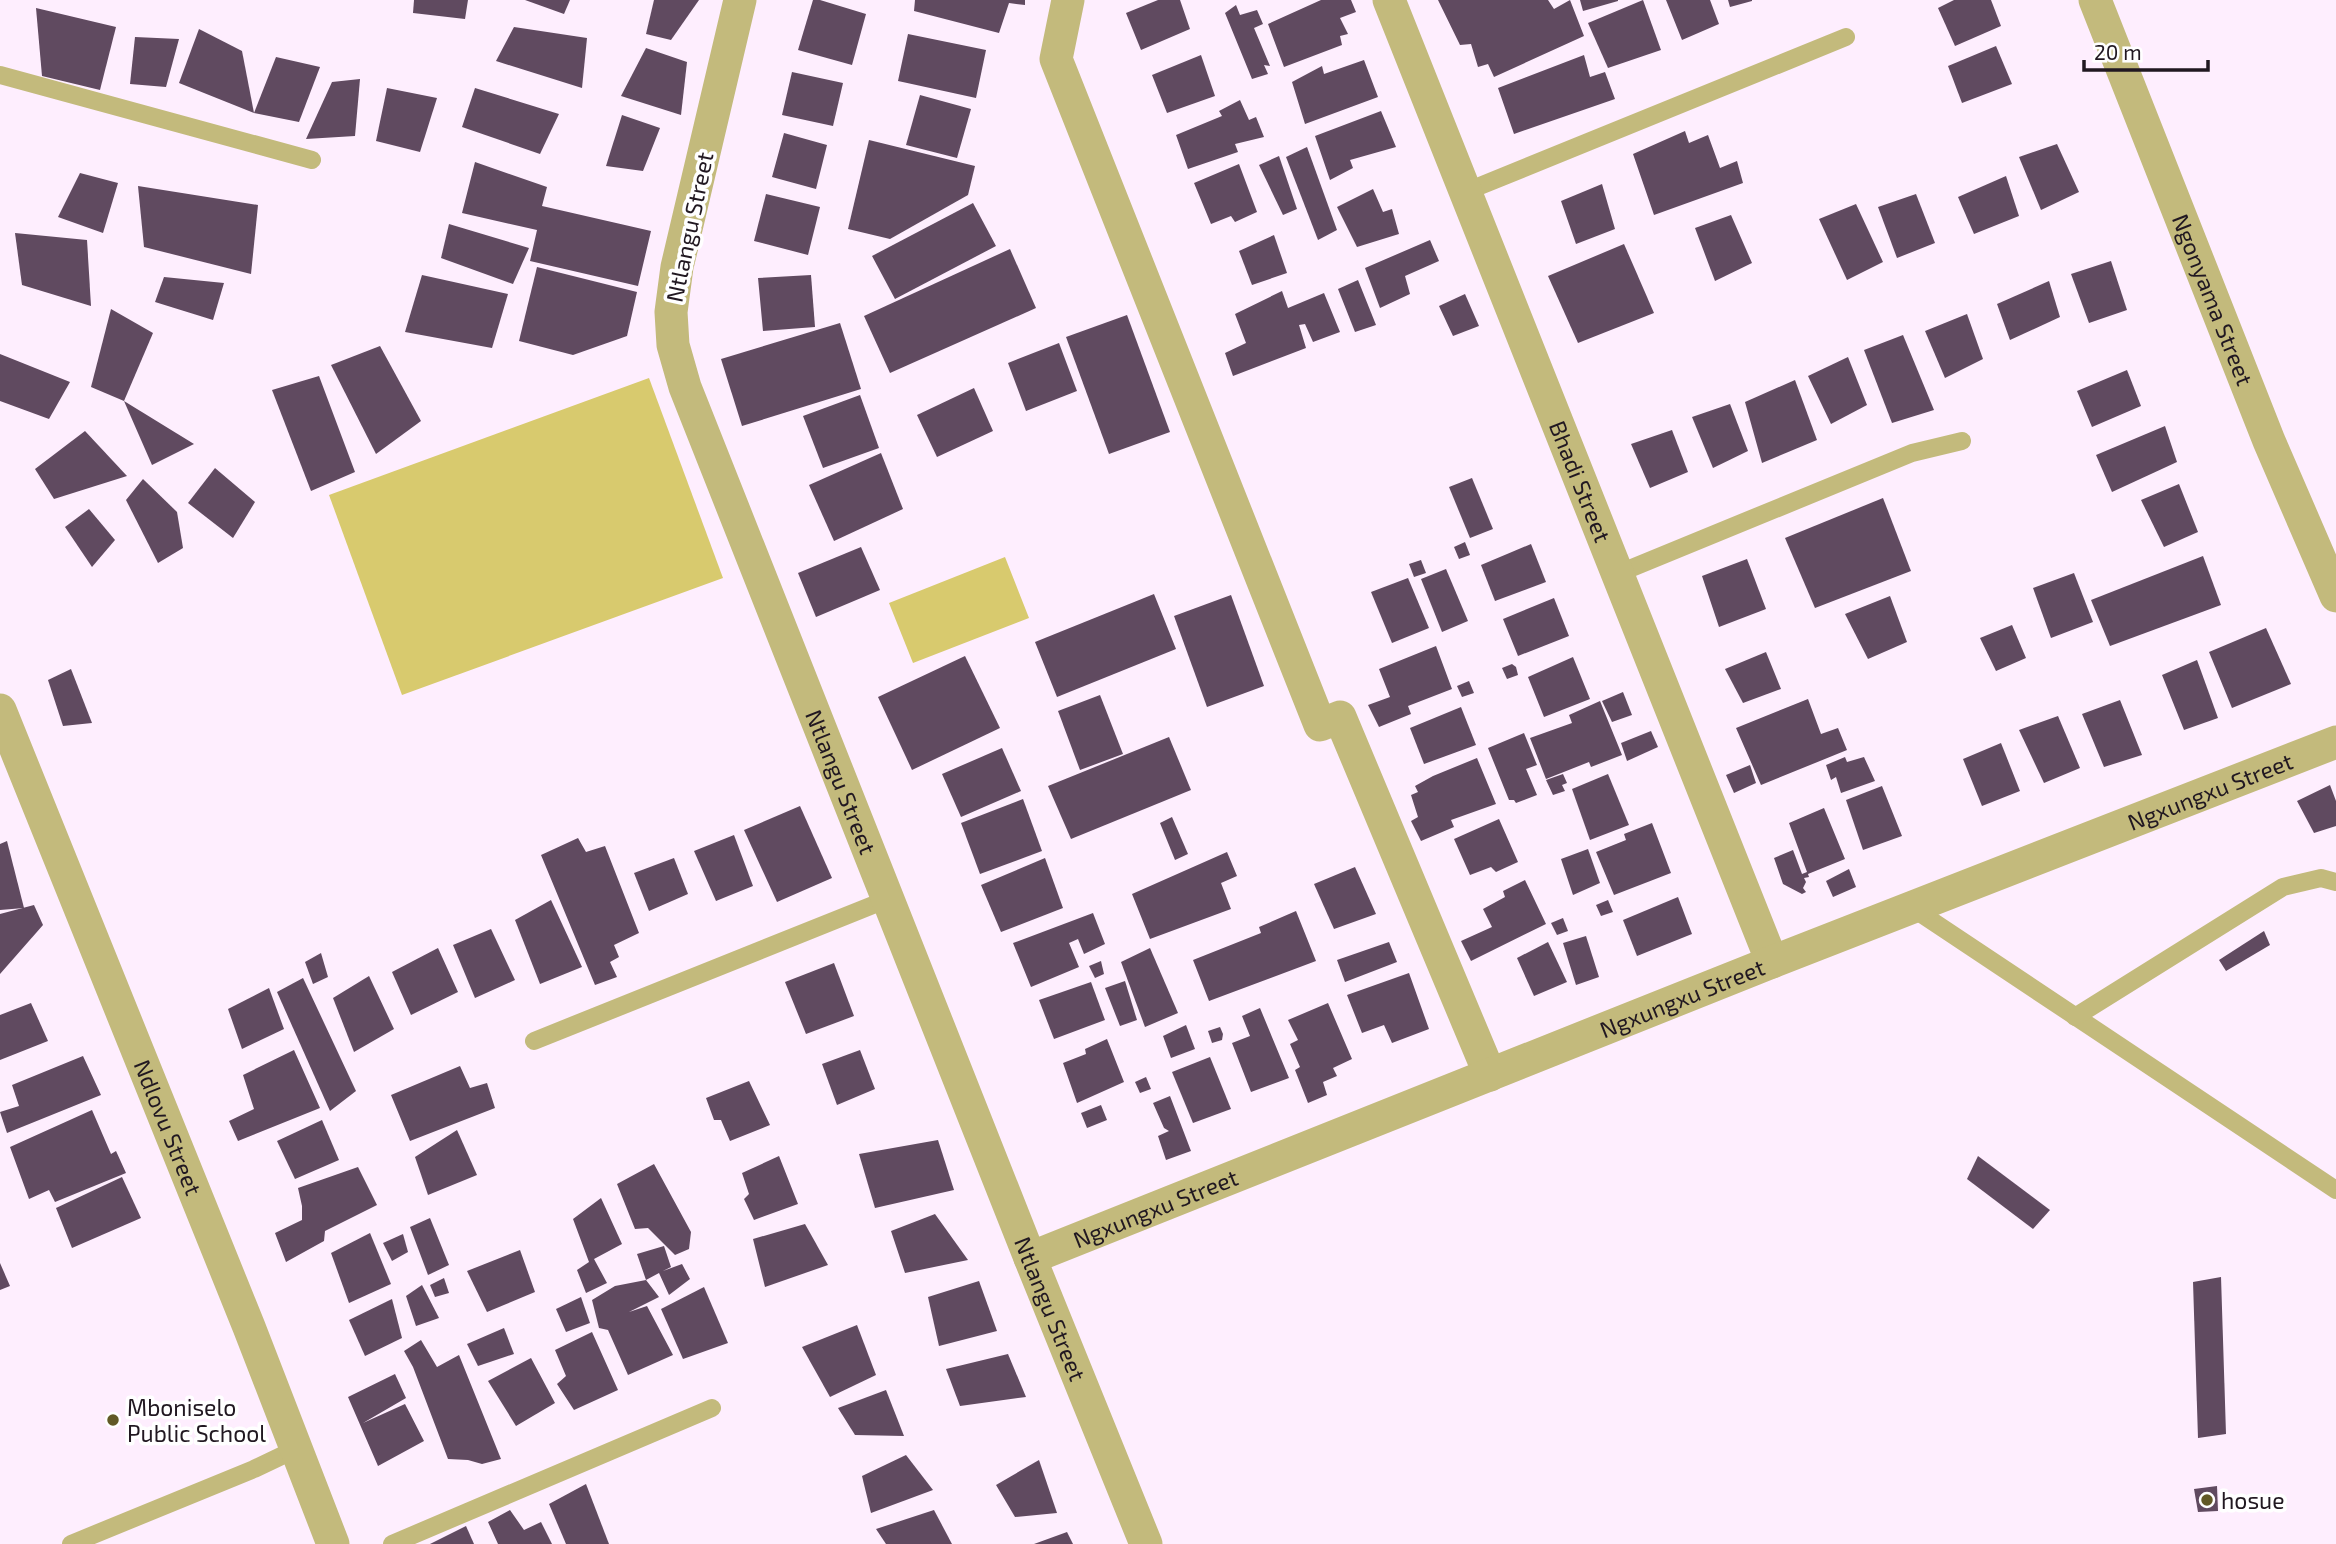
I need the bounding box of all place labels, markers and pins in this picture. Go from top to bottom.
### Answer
place label: Mboniselo Public School [127,1393,266,1447]
marker: Mboniselo Public School [105,1412,121,1428]
place label: hosue [2221,1486,2285,1514]
marker: hosue [2199,1492,2215,1508]

